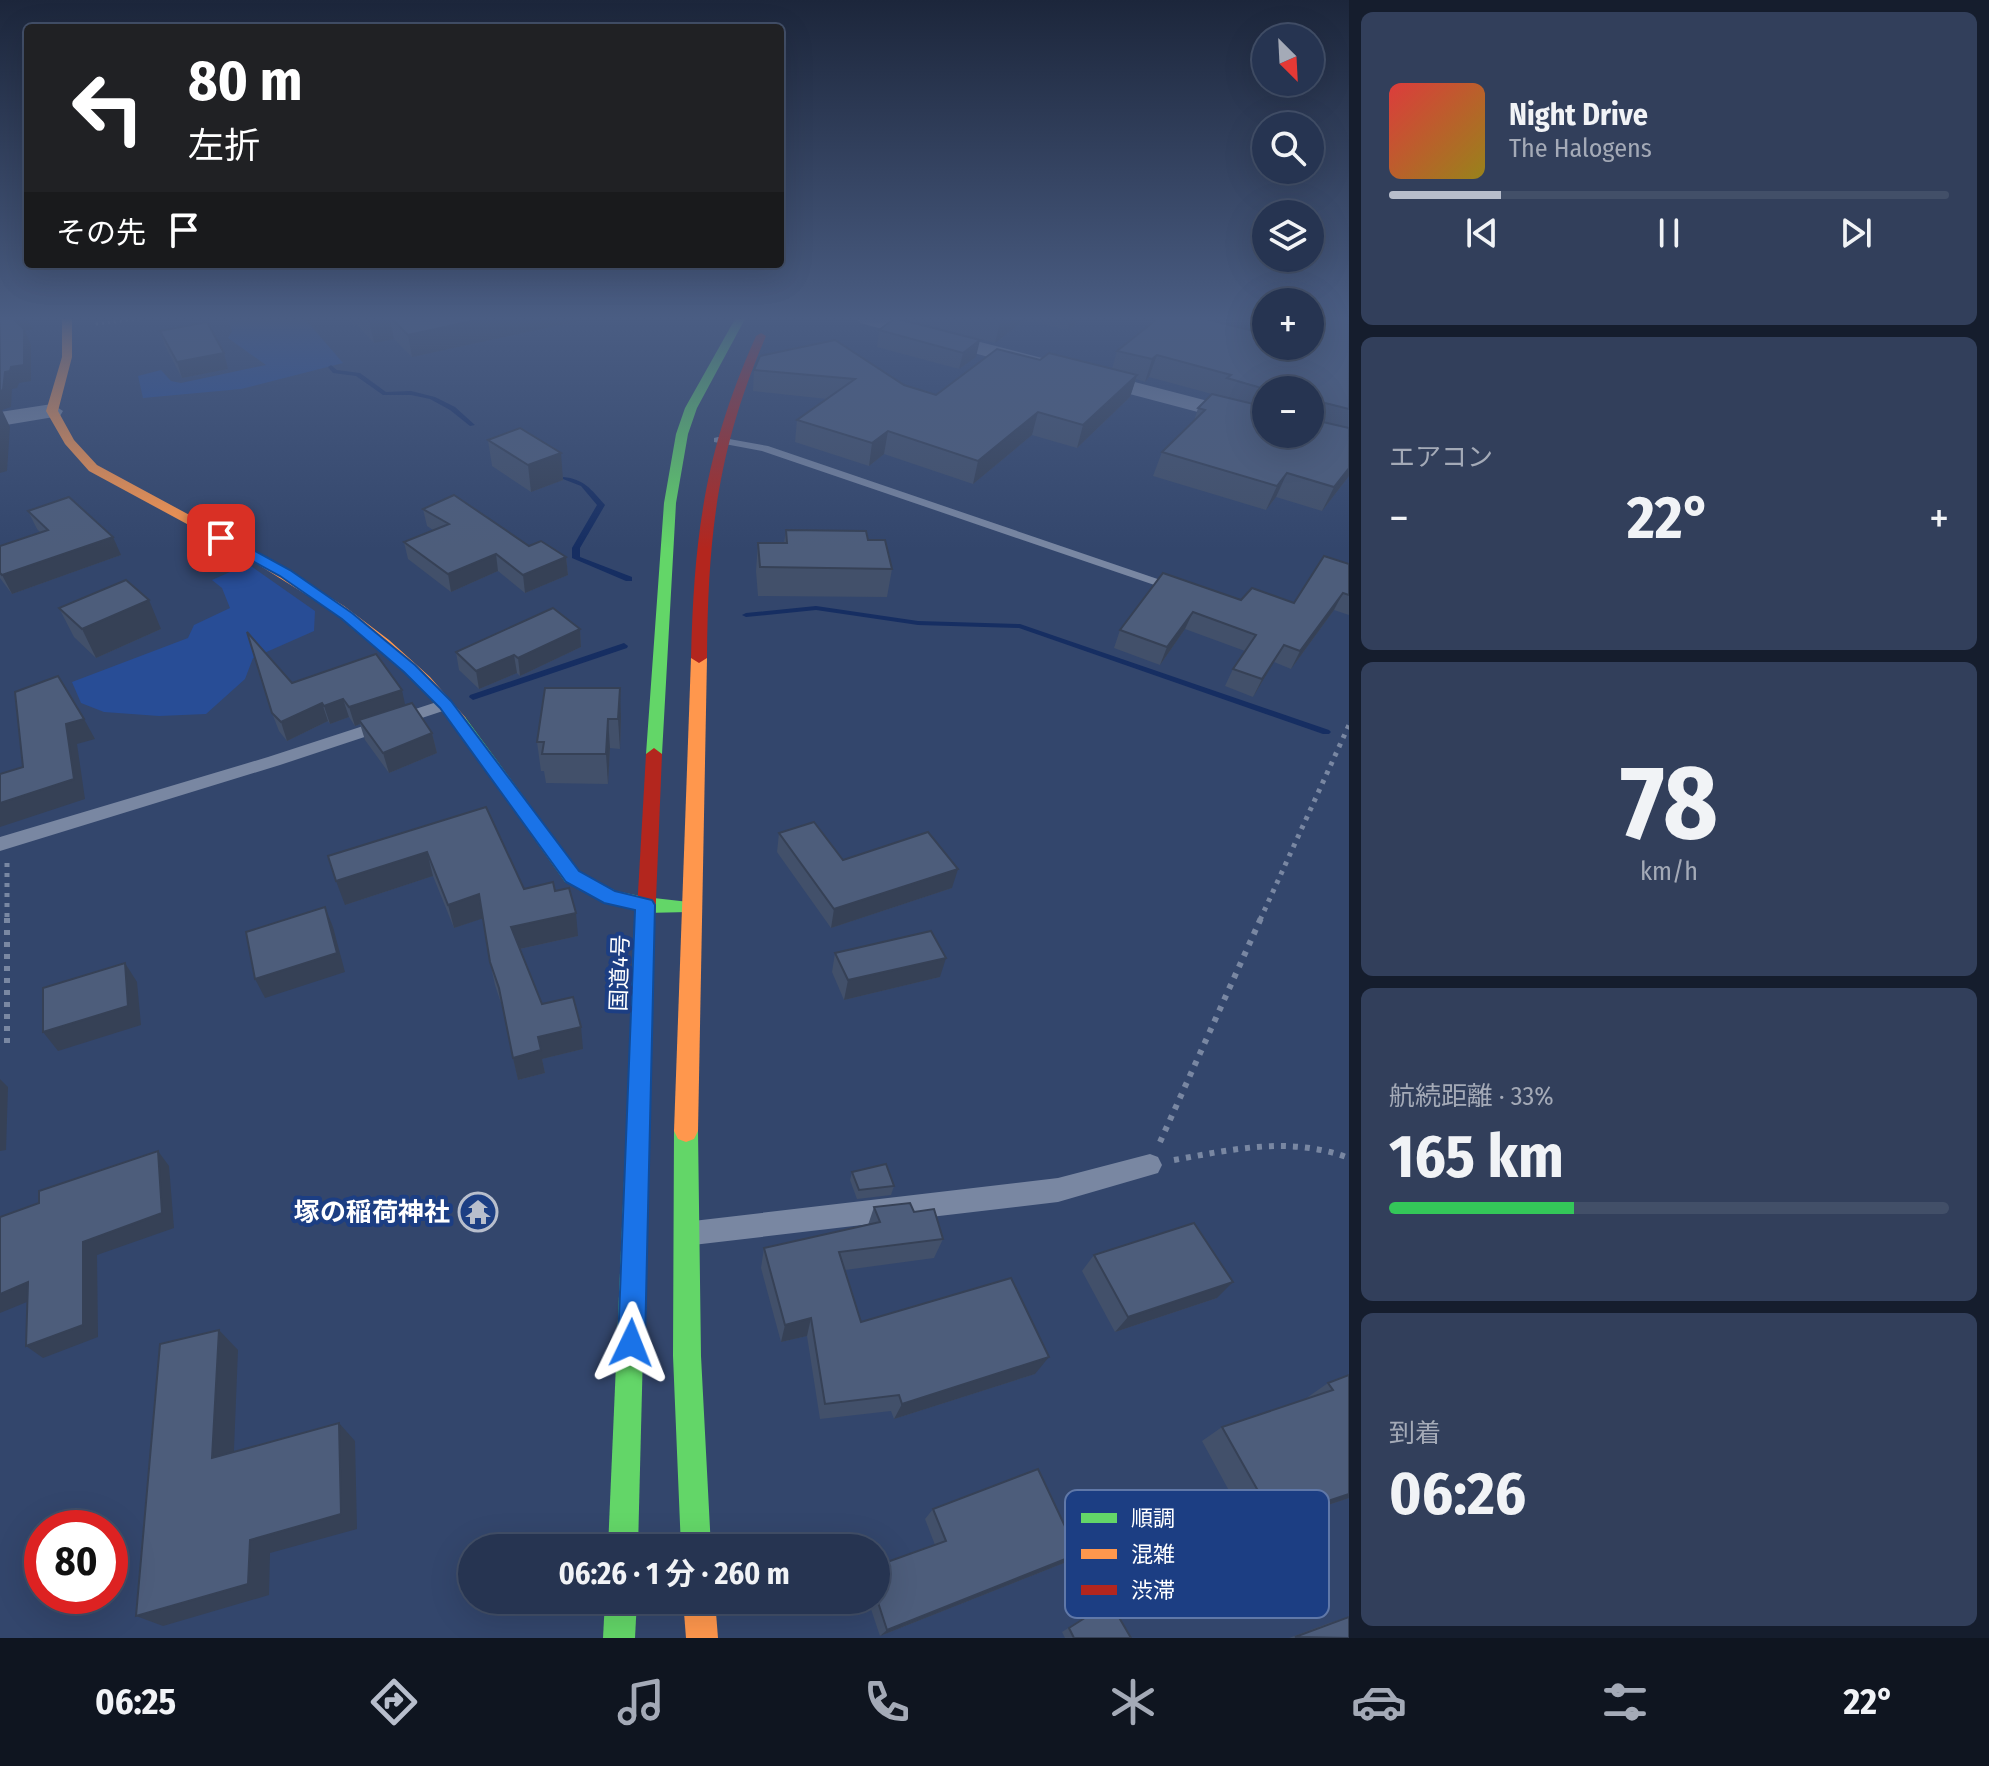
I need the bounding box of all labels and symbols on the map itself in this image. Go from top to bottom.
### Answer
north arrow [1252,24,1324,96]
pin [187,504,255,572]
street label: 国道4号 [605,934,634,1012]
temple icon: 塚の稲荷神社 [457,1191,499,1233]
place label: 塚の稲荷神社 [294,1197,450,1228]
position arrow [589,1301,673,1385]
legend [1065,1490,1329,1618]
text: 順調 [1131,1505,1175,1532]
speed limit sign: 80 [24,1510,128,1614]
text: 混雑 [1131,1541,1175,1568]
text: 渋滞 [1131,1577,1175,1604]

